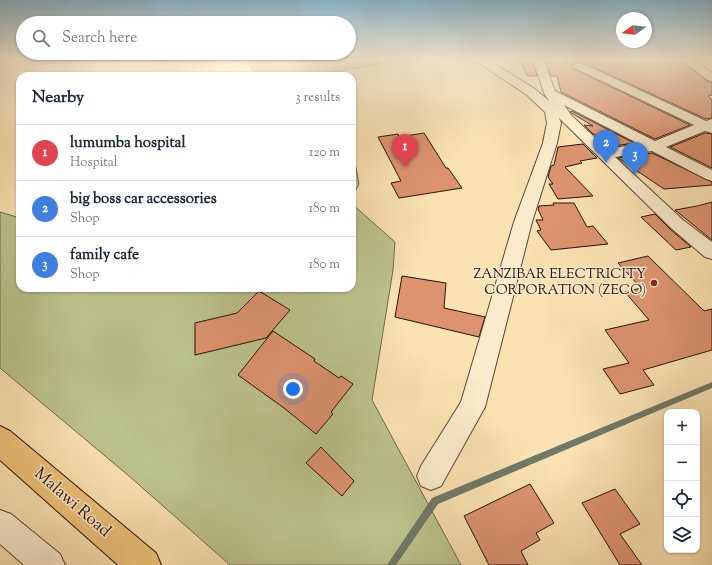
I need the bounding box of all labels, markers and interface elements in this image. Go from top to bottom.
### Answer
north arrow [616,12,652,48]
search box [16,16,356,60]
icon: search [30,27,52,49]
text: Search here [62,28,137,49]
text: Nearby [32,86,84,110]
text: 3 results [295,89,340,107]
pin: 2 [593,130,619,163]
text: lumumba hospital [70,133,186,154]
pin: 1 [392,134,418,167]
pin: 3 [622,142,648,175]
text: 1 [43,144,47,162]
text: 120 m [309,144,340,162]
text: Hospital [70,154,117,172]
text: big boss car accessories [70,189,217,210]
text: 2 [42,200,48,218]
text: 180 m [309,200,340,218]
text: Shop [70,210,99,228]
text: family cafe [70,245,139,266]
text: 3 [42,256,48,274]
text: 180 m [309,256,340,274]
place label: ZANZIBAR ELECTRICITY CORPORATION (ZECO) [473,265,646,301]
text: Shop [70,266,99,284]
marker: ZANZIBAR ELECTRICITY CORPORATION (ZECO) [649,278,659,288]
your location [283,379,303,399]
map controls [664,409,700,553]
button: + [664,409,700,445]
button: − [664,445,700,481]
street label: Malawi Road [28,463,116,544]
button: locate [664,481,700,517]
button: layers [664,517,700,553]

